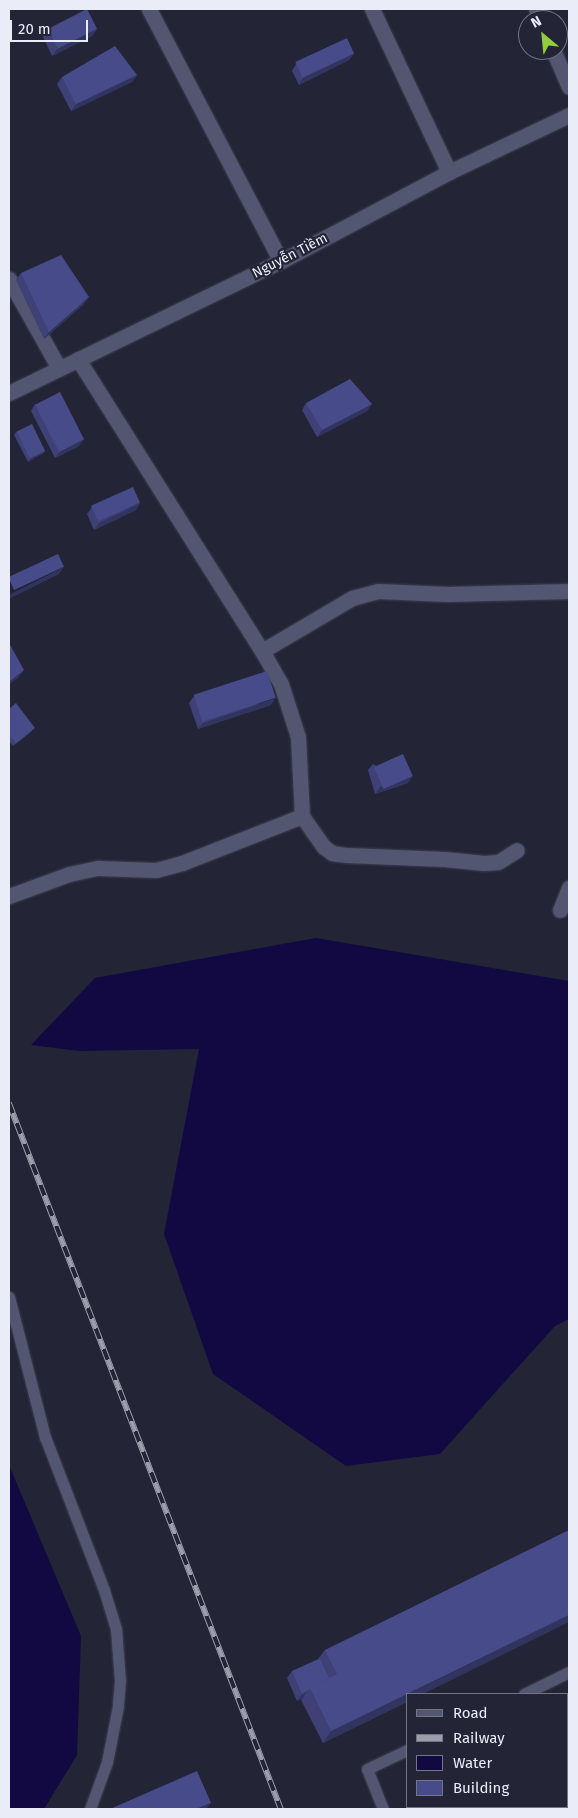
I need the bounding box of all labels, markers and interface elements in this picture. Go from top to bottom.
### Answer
scale bar [12,10,90,42]
north arrow [518,10,568,60]
text: N [528,13,544,32]
text: 20 m [18,20,51,38]
street label: Nguyễn Tiềm [250,230,330,282]
legend [406,1693,568,1808]
text: Road [453,1704,488,1722]
text: Railway [453,1729,505,1747]
text: Water [453,1754,492,1772]
text: Building [453,1779,509,1797]

